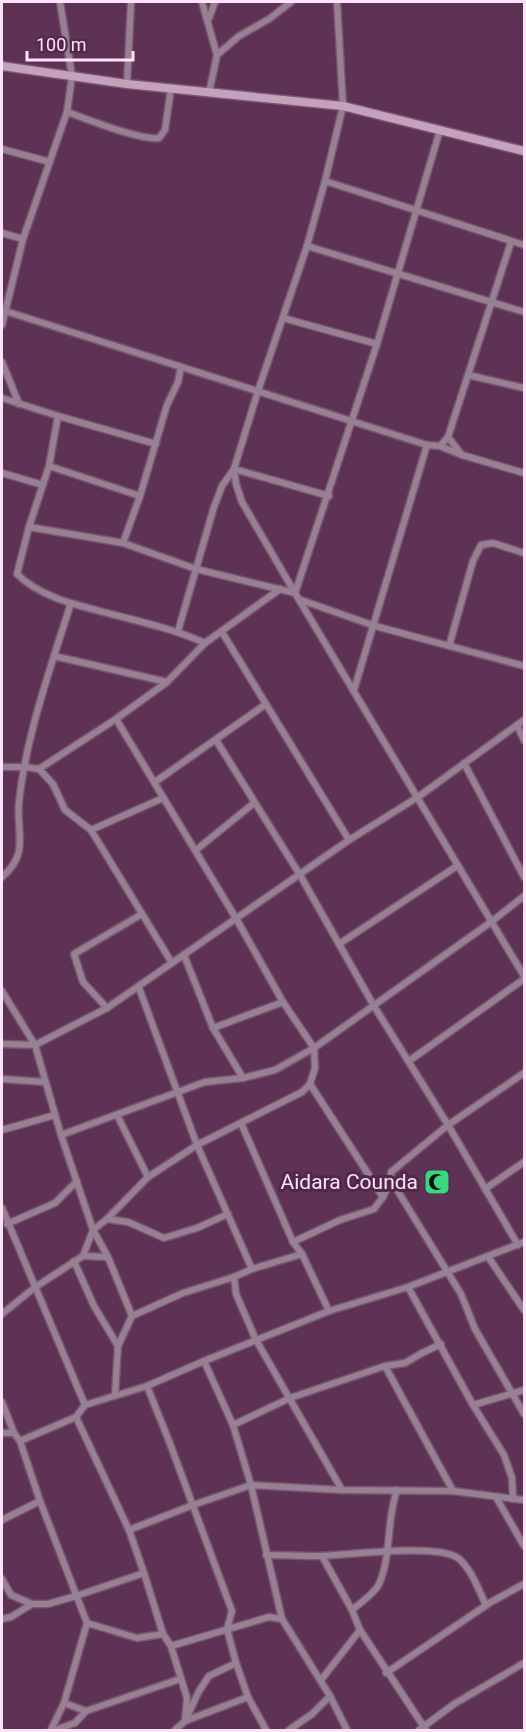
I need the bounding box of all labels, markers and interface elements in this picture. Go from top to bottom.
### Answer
scale bar [27,24,134,62]
text: 100 m [36,34,87,55]
mosque icon: Aidara Counda [422,1167,452,1197]
place label: Aidara Counda [281,1170,418,1194]

